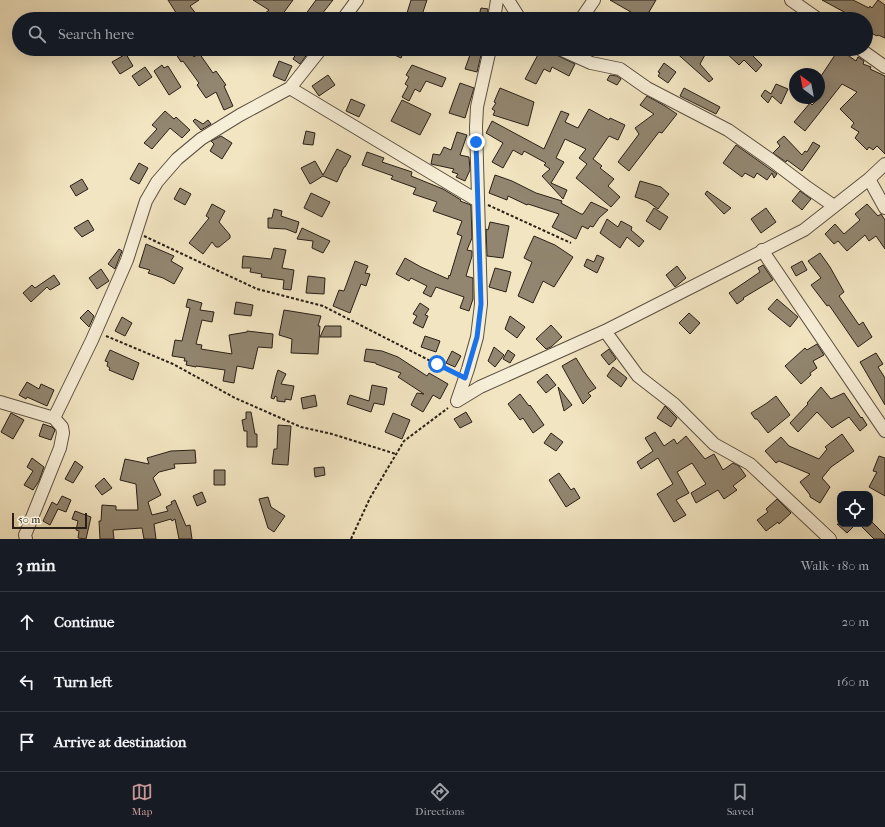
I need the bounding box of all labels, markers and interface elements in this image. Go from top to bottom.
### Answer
search box [12,12,873,56]
icon: search [26,23,48,45]
text: Search here [58,25,134,43]
north arrow [789,68,825,104]
route end [467,133,485,151]
route start [428,355,446,373]
map controls [837,491,873,527]
button: locate [837,491,873,527]
scale bar [12,511,87,530]
text: 50 m [18,513,40,526]
text: 3 min [16,555,56,575]
text: Walk · 180 m [801,558,869,573]
icon: ahead [16,611,38,633]
text: Continue [54,613,114,631]
text: 20 m [842,614,869,629]
icon: left [16,671,38,693]
text: Turn left [54,673,112,691]
text: 160 m [837,674,869,689]
icon: arrive [16,731,38,753]
text: Arrive at destination [54,733,186,751]
tab: Map [131,781,153,818]
tab: Directions [415,781,465,818]
tab: Saved [727,781,754,818]

